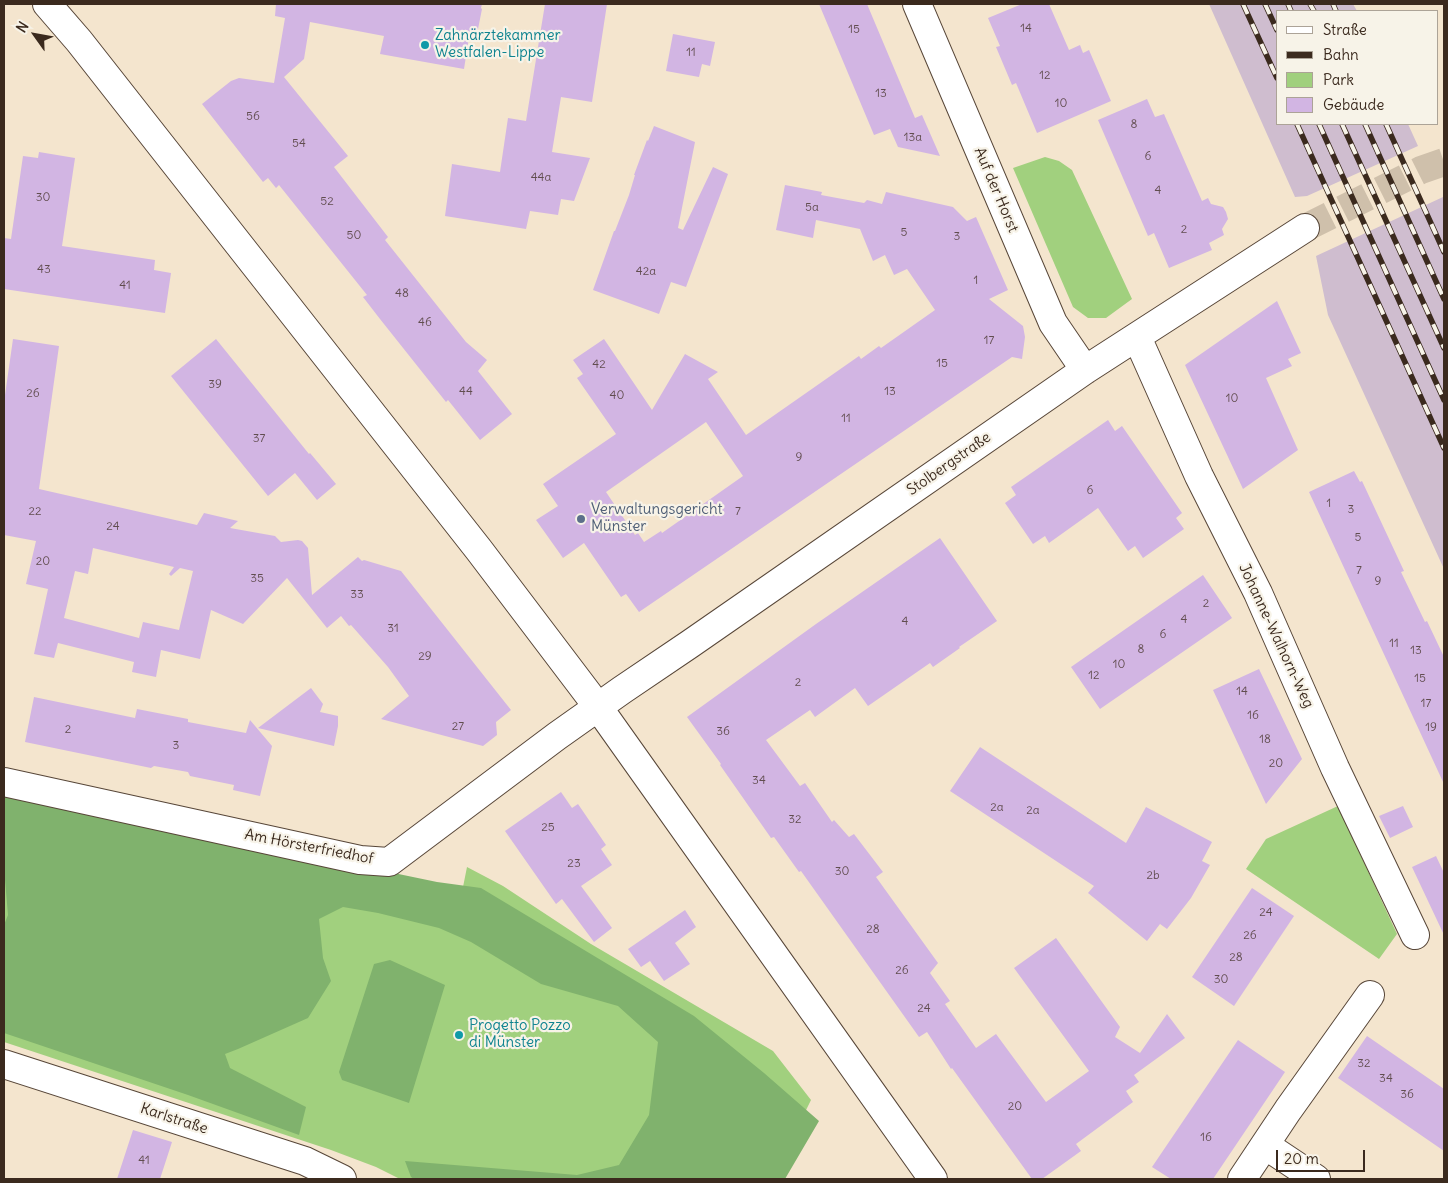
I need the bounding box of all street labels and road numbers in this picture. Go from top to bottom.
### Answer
street label: Auf der Horst [970,145,1022,235]
street label: Stolbergstraße [904,428,994,500]
street label: Johanne-Walhorn-Weg [1235,561,1317,711]
street label: Am Hörsterfriedhof [243,826,375,868]
street label: Karlstraße [138,1100,210,1138]

